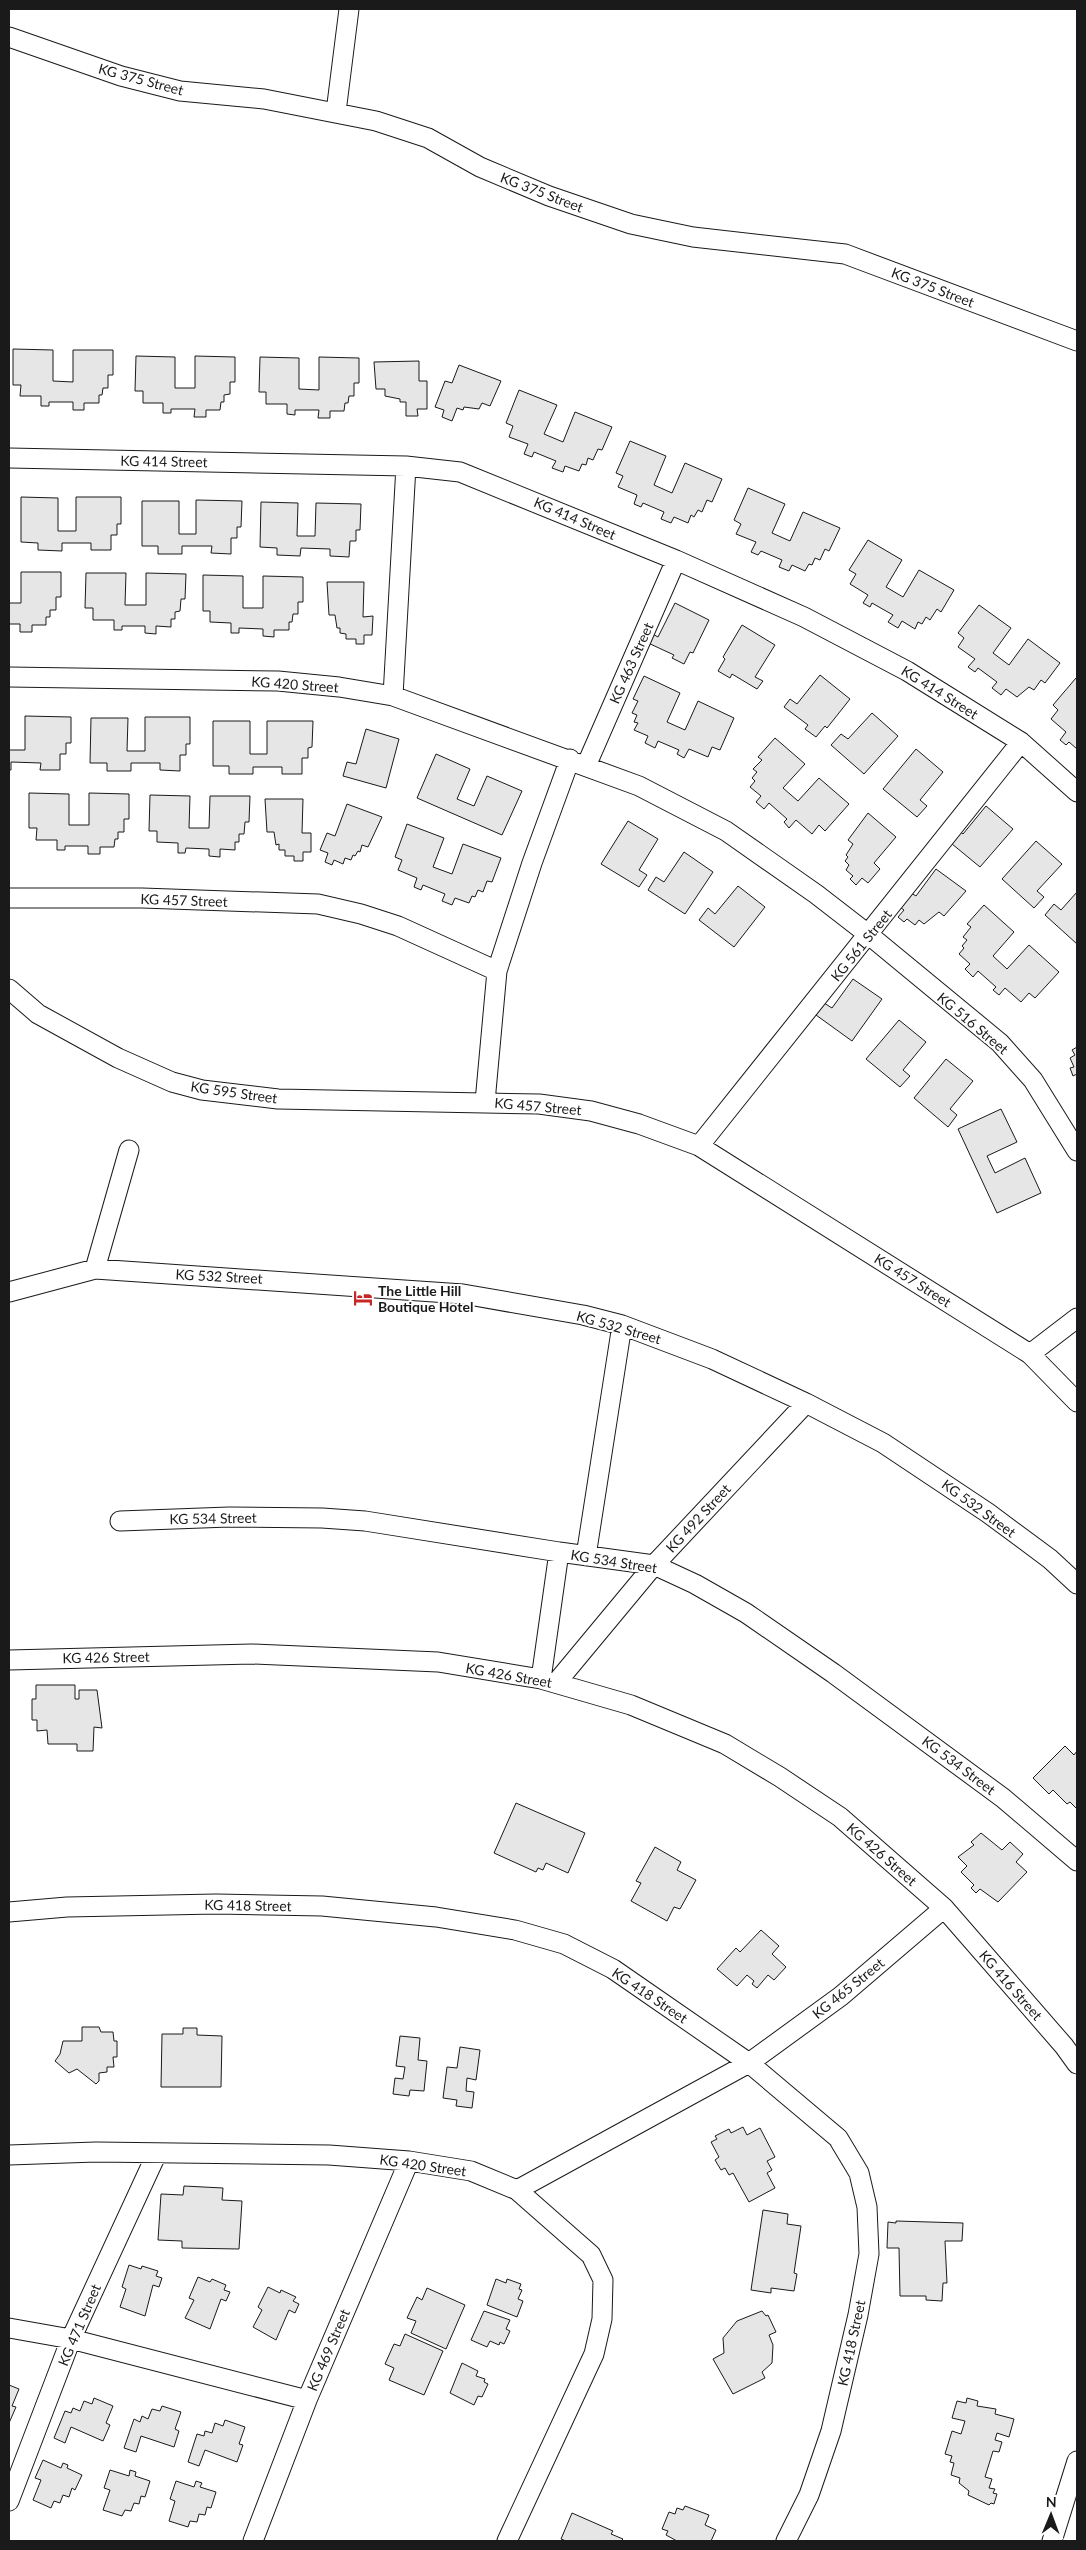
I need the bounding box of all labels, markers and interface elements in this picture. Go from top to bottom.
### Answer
street label: KG 375 Street [97,59,185,99]
street label: KG 375 Street [498,168,586,216]
street label: KG 375 Street [889,263,977,311]
street label: KG 414 Street [120,452,208,470]
street label: KG 414 Street [532,493,618,543]
street label: KG 463 Street [605,620,657,706]
street label: KG 414 Street [898,662,982,722]
street label: KG 420 Street [251,672,339,696]
street label: KG 457 Street [140,890,228,910]
street label: KG 561 Street [827,906,895,984]
street label: KG 516 Street [934,988,1012,1058]
street label: KG 595 Street [190,1078,278,1106]
street label: KG 457 Street [494,1094,582,1118]
street label: KG 457 Street [871,1250,955,1310]
street label: KG 532 Street [175,1265,263,1287]
place label: The Little Hill Boutique Hotel [378,1282,473,1315]
hotel icon: The Little Hill Boutique Hotel [352,1287,374,1309]
street label: KG 532 Street [575,1307,663,1347]
street label: KG 532 Street [939,1475,1019,1541]
street label: KG 492 Street [662,1480,734,1556]
street label: KG 534 Street [169,1509,257,1527]
street label: KG 534 Street [570,1546,658,1576]
street label: KG 426 Street [62,1648,150,1666]
street label: KG 426 Street [465,1659,553,1691]
street label: KG 534 Street [919,1732,999,1798]
street label: KG 426 Street [843,1819,921,1889]
street label: KG 418 Street [204,1896,292,1914]
street label: KG 416 Street [976,1946,1046,2024]
street label: KG 465 Street [809,1954,887,2022]
street label: KG 418 Street [609,1964,691,2026]
street label: KG 420 Street [379,2151,467,2179]
street label: KG 471 Street [54,2282,104,2368]
street label: KG 418 Street [834,2299,868,2387]
street label: KG 469 Street [303,2307,353,2393]
north arrow [1026,2490,1076,2540]
text: N [1046,2493,1057,2510]

